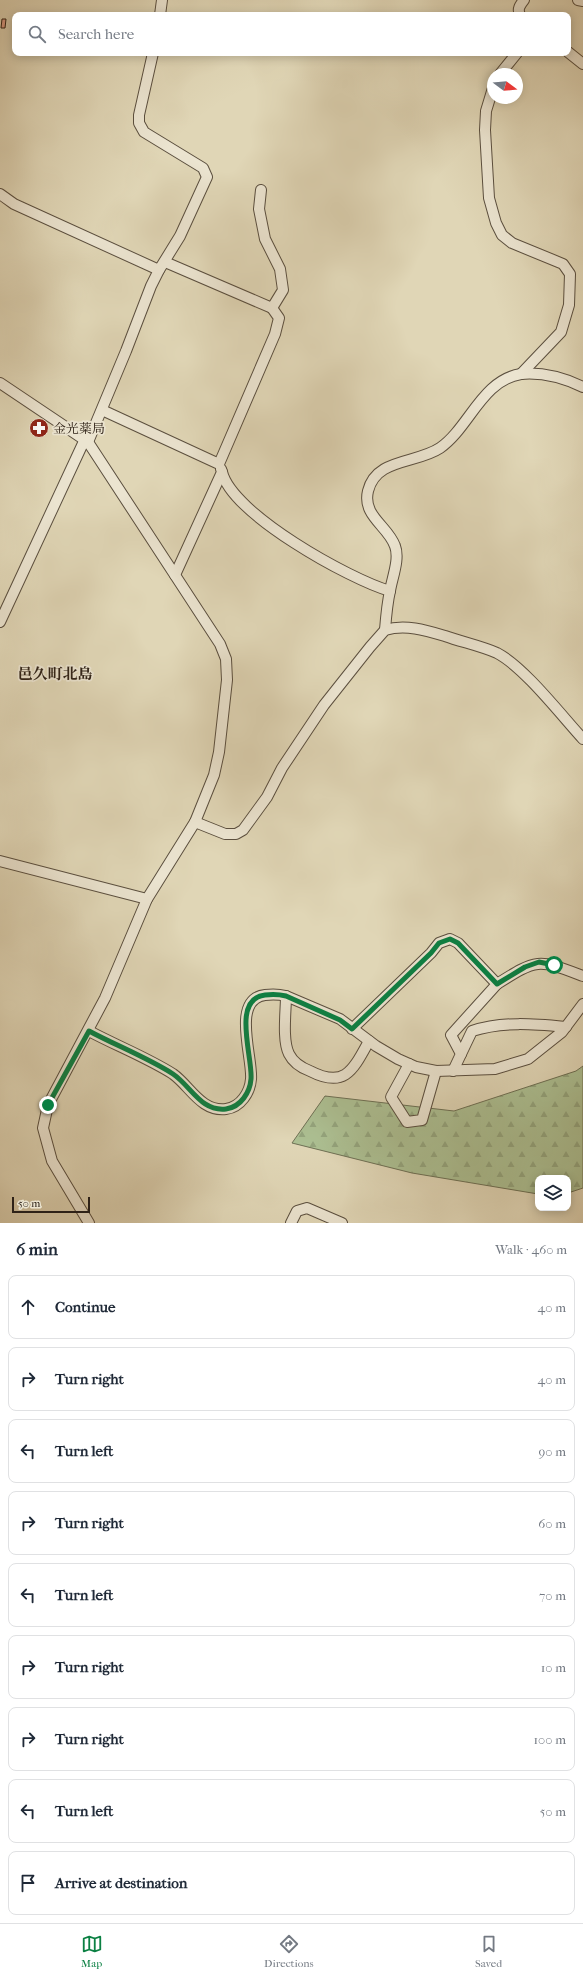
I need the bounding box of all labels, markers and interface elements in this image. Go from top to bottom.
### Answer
search box [12,12,571,56]
icon: search [26,23,48,45]
text: Search here [58,25,134,43]
north arrow [487,68,523,104]
pharmacy icon: 金光薬局 [28,417,50,439]
place label: 金光薬局 [53,421,105,436]
district label: 邑久町北島 [17,665,93,683]
route start [545,956,563,974]
route end [39,1096,57,1114]
map controls [535,1175,571,1211]
button: layers [535,1175,571,1211]
scale bar [12,1195,90,1214]
text: 50 m [18,1197,40,1210]
text: 6 min [16,1239,58,1259]
text: Walk · 460 m [495,1242,567,1257]
icon: ahead [17,1296,39,1318]
text: Continue [55,1298,115,1316]
text: 40 m [538,1300,566,1315]
icon: right [17,1368,39,1390]
text: Turn right [55,1370,124,1388]
text: 40 m [538,1372,566,1387]
icon: left [17,1440,39,1462]
text: Turn left [55,1442,113,1460]
text: 90 m [538,1444,566,1459]
icon: right [17,1512,39,1534]
text: Turn right [55,1514,124,1532]
text: 60 m [538,1516,566,1531]
icon: left [17,1584,39,1606]
text: Turn left [55,1586,113,1604]
text: 70 m [539,1588,566,1603]
icon: right [17,1656,39,1678]
text: Turn right [55,1658,124,1676]
text: 10 m [541,1660,566,1675]
icon: right [17,1728,39,1750]
text: Turn right [55,1730,124,1748]
text: 100 m [533,1732,566,1747]
icon: left [17,1800,39,1822]
text: Turn left [55,1802,113,1820]
text: 50 m [540,1804,566,1819]
icon: arrive [17,1872,39,1894]
text: Arrive at destination [55,1874,187,1892]
tab: Map [81,1933,103,1970]
tab: Directions [264,1933,314,1970]
tab: Saved [475,1933,502,1970]

